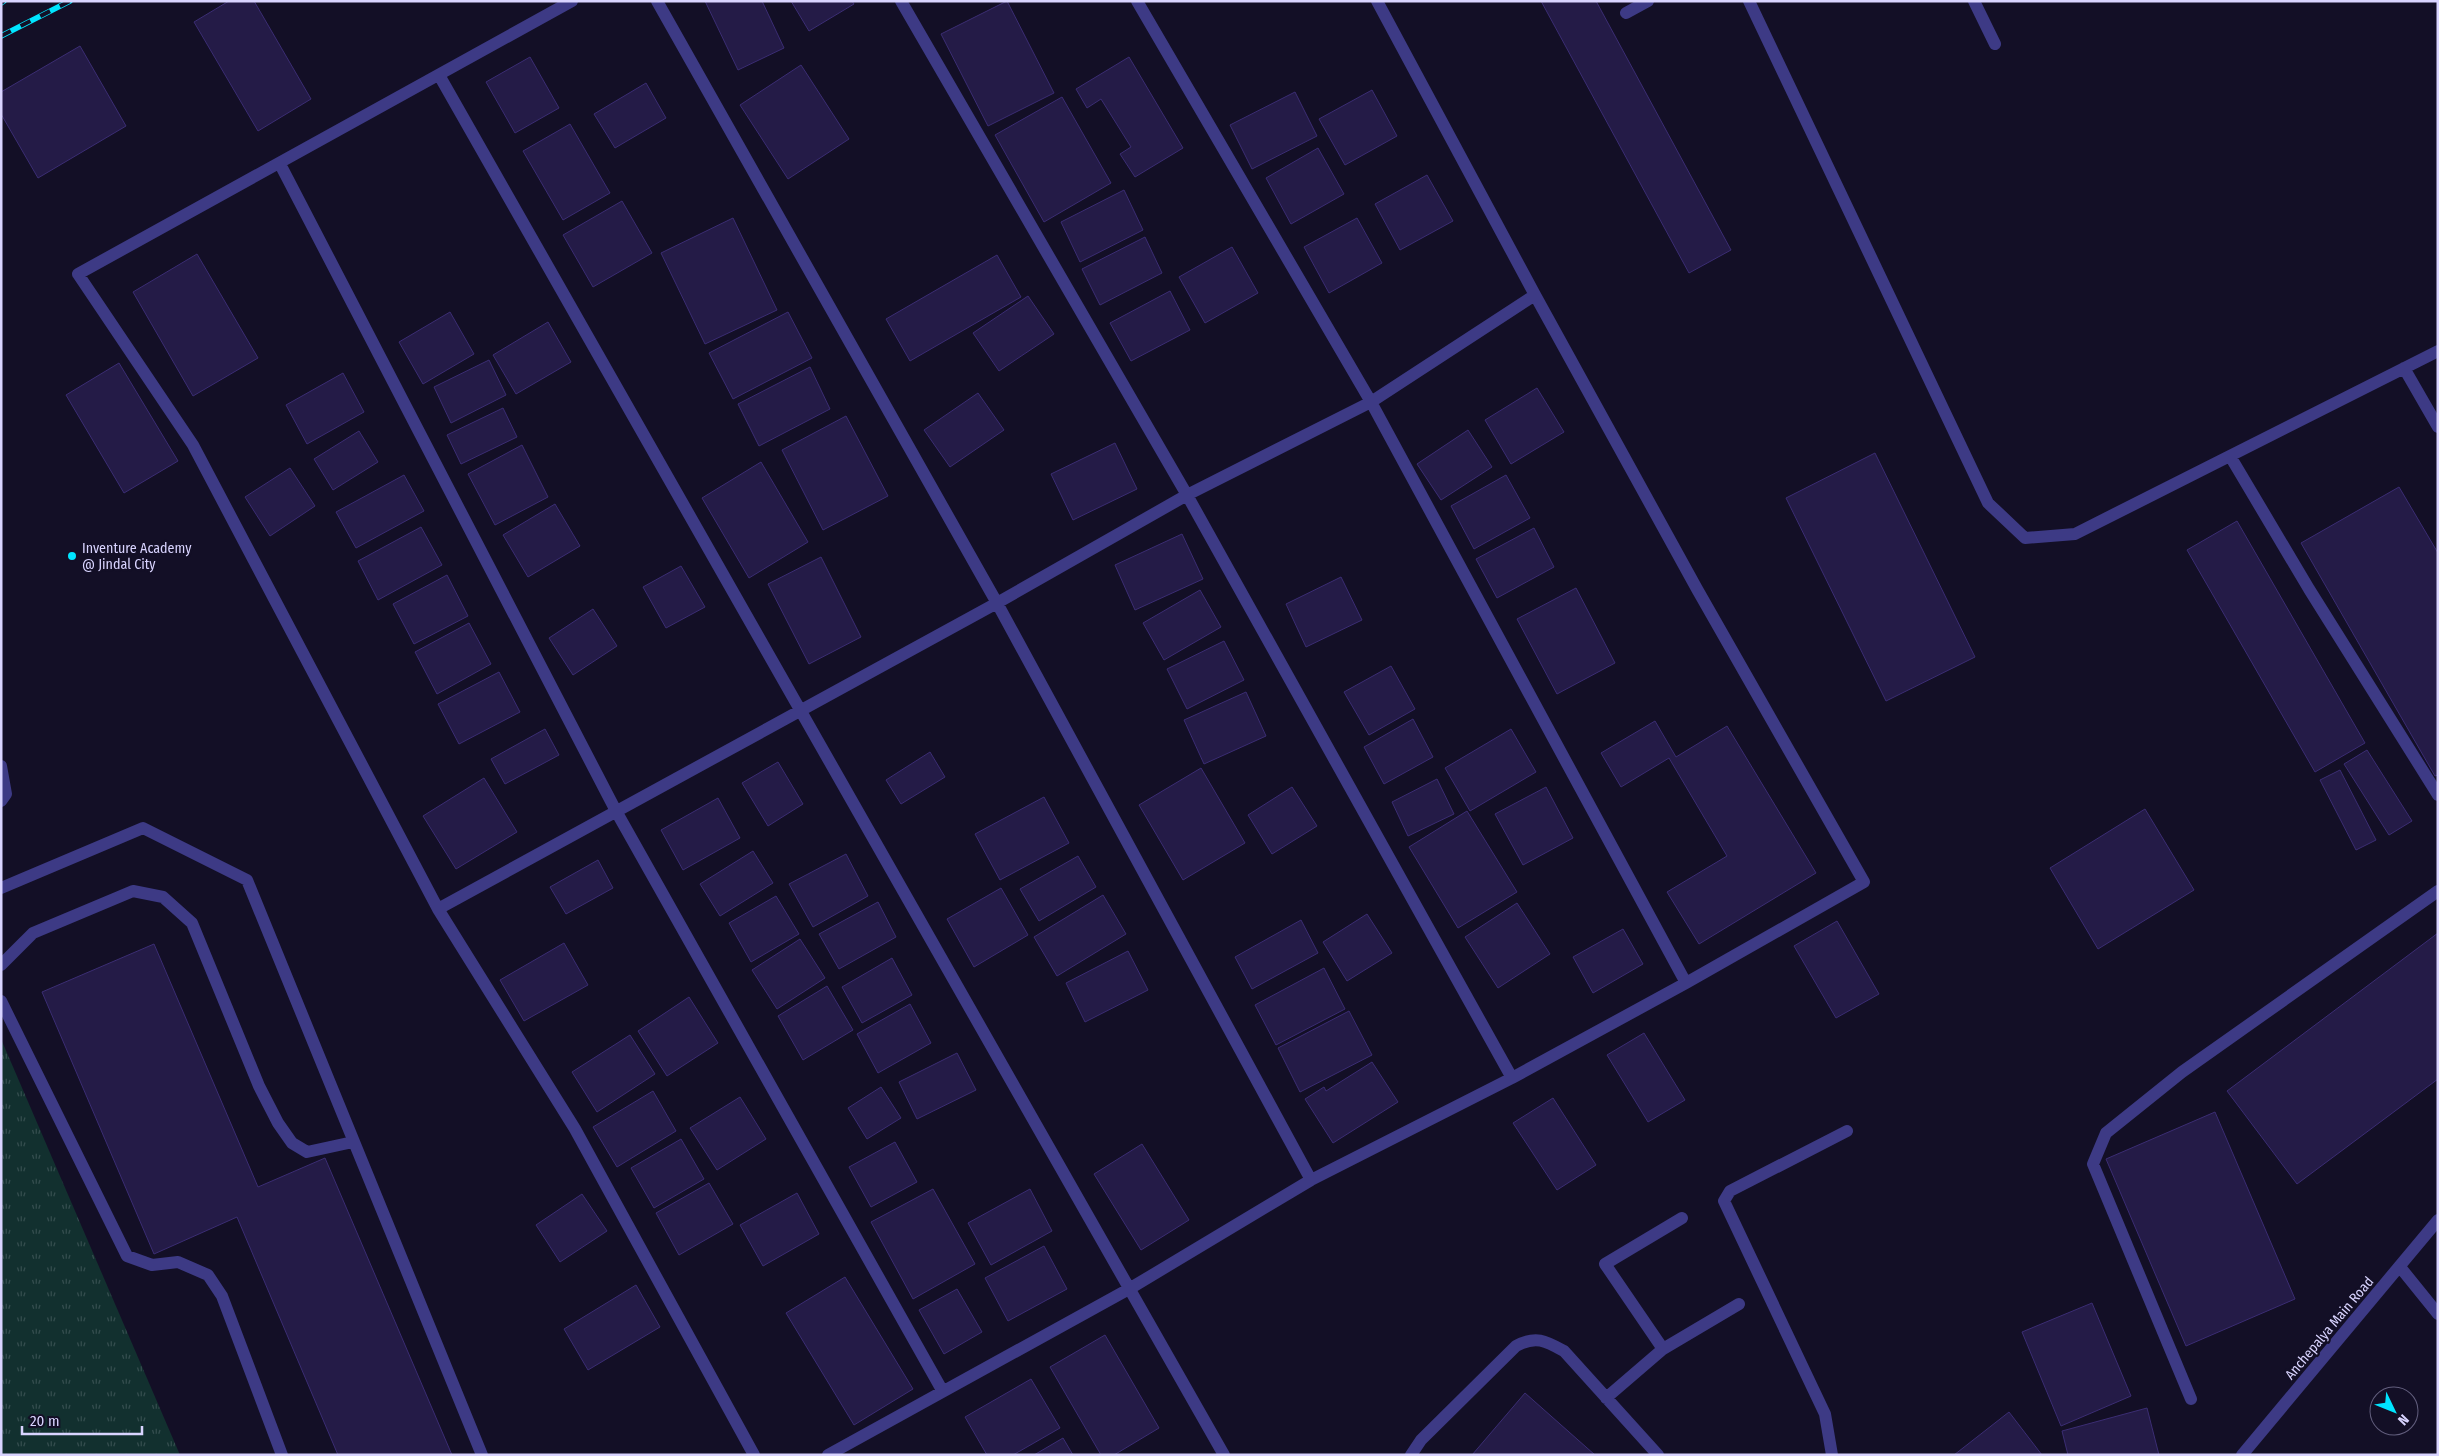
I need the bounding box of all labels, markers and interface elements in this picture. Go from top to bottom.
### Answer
place label: Inventure Academy @ Jindal City [82,540,192,573]
marker: Inventure Academy @ Jindal City [66,550,78,562]
street label: Anchepalya Main Road [2281,1274,2377,1383]
north arrow [2369,1386,2419,1436]
scale bar [22,1404,142,1436]
text: N [2394,1411,2412,1428]
text: 20 m [30,1412,60,1430]

